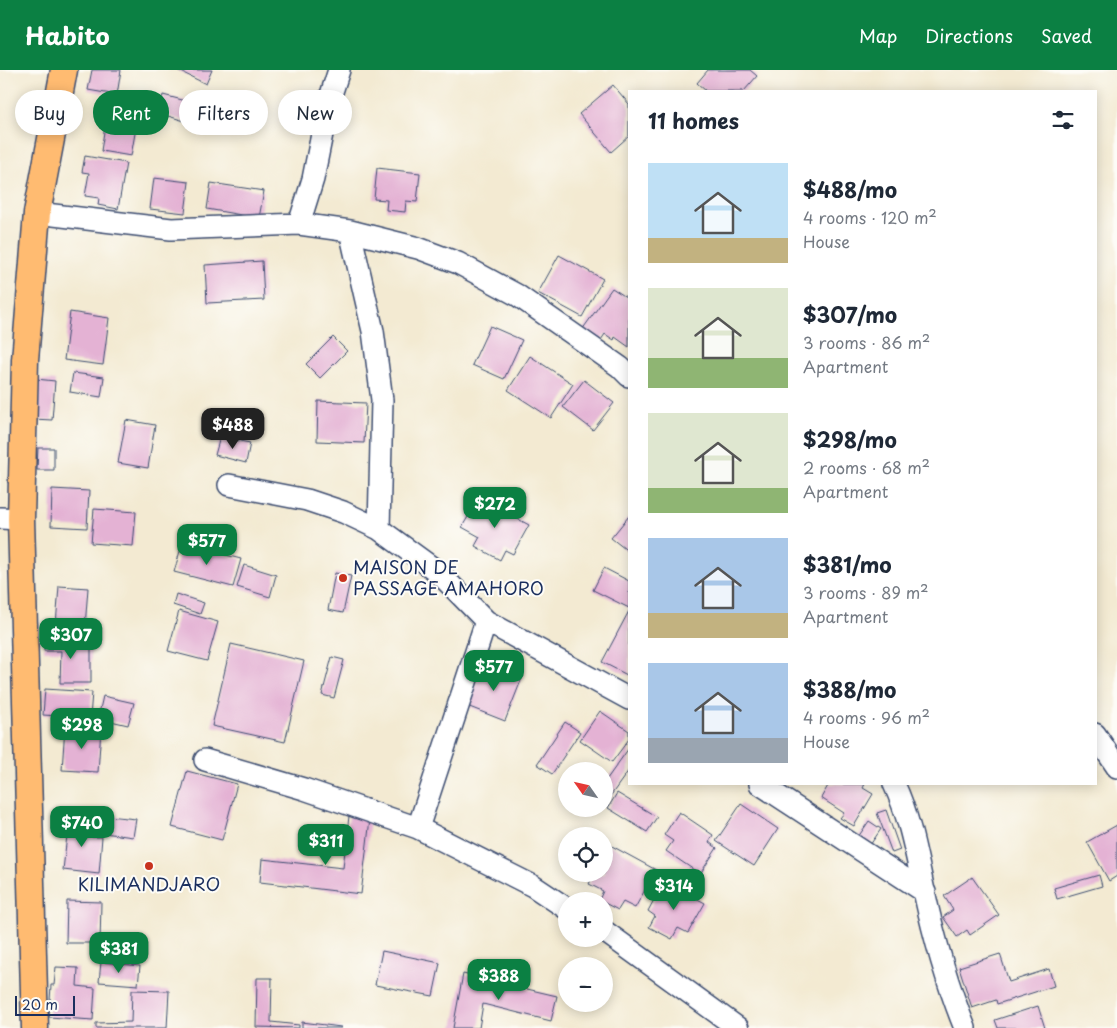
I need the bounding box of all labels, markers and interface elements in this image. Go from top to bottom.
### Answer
text: Habito [25,17,110,53]
text: Map [859,22,897,49]
text: Directions [925,22,1013,49]
text: Saved [1041,22,1092,49]
chip: Buy [15,90,83,135]
chip: Rent [93,90,169,135]
chip: Filters [179,90,268,135]
chip: New [278,90,352,135]
text: 11 homes [648,104,739,136]
icon: filters [1049,106,1077,134]
text: $488/mo [803,173,897,205]
icon: home [688,183,748,243]
text: 4 rooms · 120 m² [803,205,937,229]
text: House [803,229,850,253]
text: $307/mo [803,298,897,330]
icon: home [688,308,748,368]
text: 3 rooms · 86 m² [803,330,930,354]
text: Apartment [803,354,888,378]
pin: $488 [203,408,263,450]
text: $488 [212,412,254,436]
text: $298/mo [803,423,897,455]
icon: home [688,433,748,493]
text: 2 rooms · 68 m² [803,455,930,479]
text: Apartment [803,479,888,503]
pin: $272 [465,486,525,529]
text: $272 [474,491,516,515]
pin: $577 [177,524,237,566]
text: $577 [188,528,226,552]
text: $381/mo [803,548,892,580]
place label: MAISON DE PASSAGE AMAHORO [353,553,544,601]
icon: home [688,558,748,618]
marker: MAISON DE PASSAGE AMAHORO [337,572,349,584]
text: 3 rooms · 89 m² [803,580,928,604]
text: Apartment [803,604,888,628]
pin: $307 [41,618,101,660]
text: $307 [50,622,92,646]
pin: $577 [464,650,524,692]
text: $577 [475,654,513,678]
text: $388/mo [803,673,896,705]
icon: home [688,683,748,743]
text: 4 rooms · 96 m² [803,705,930,729]
pin: $298 [52,708,112,750]
text: $298 [61,712,103,736]
text: House [803,729,850,753]
north arrow [558,762,612,818]
map controls [558,762,613,1012]
pin: $740 [52,806,112,848]
text: $740 [61,810,103,834]
pin: $311 [296,824,356,866]
button: locate [558,827,613,882]
text: $311 [309,828,343,852]
marker: KILIMANDJARO [143,860,155,872]
pin: $314 [644,868,704,911]
place label: KILIMANDJARO [78,870,220,897]
text: $314 [655,873,693,897]
button: + [558,892,613,947]
pin: $381 [89,932,149,974]
text: $381 [100,936,138,960]
button: − [558,957,613,1012]
pin: $388 [469,958,529,1001]
text: $388 [479,963,519,987]
scale bar [15,993,75,1016]
text: 20 m [22,994,58,1015]

